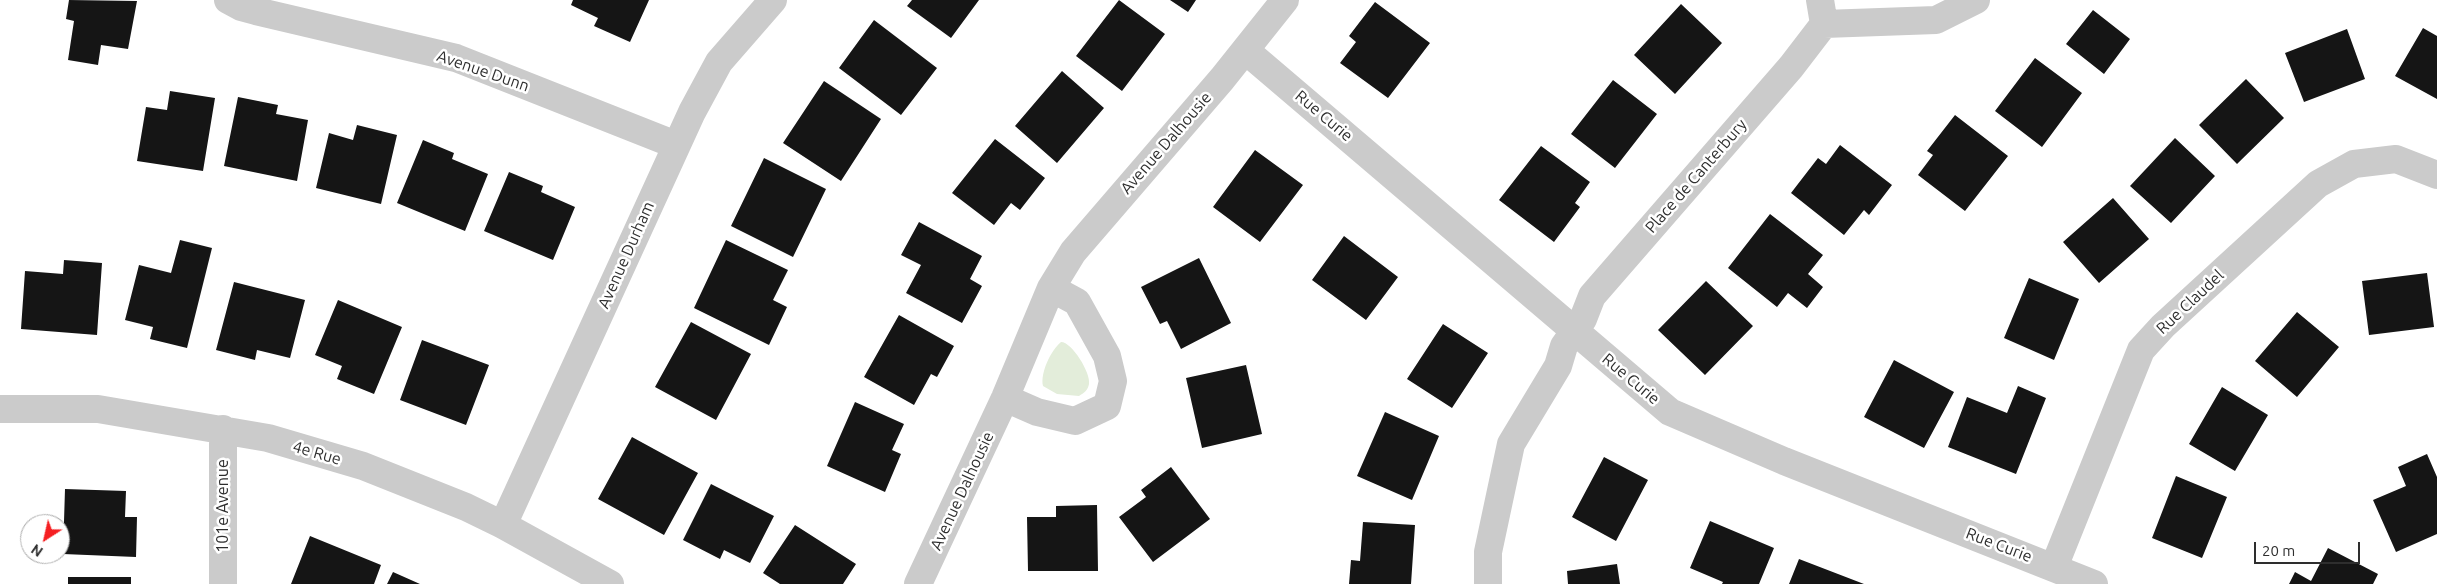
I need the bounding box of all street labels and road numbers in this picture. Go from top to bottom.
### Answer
street label: Avenue Dunn [434,46,532,96]
street label: Rue Curie [1291,86,1357,146]
street label: Avenue Dalhousie [1117,88,1215,198]
street label: Place de Canterbury [1641,115,1751,237]
street label: Avenue Durham [594,198,658,312]
street label: Rue Claudel [2152,266,2228,338]
street label: Rue Curie [1598,349,1664,409]
street label: Avenue Dalhousie [926,429,998,553]
street label: 4e Rue [291,437,343,469]
street label: 101e Avenue [213,459,233,553]
street label: Rue Curie [1963,524,2035,566]

